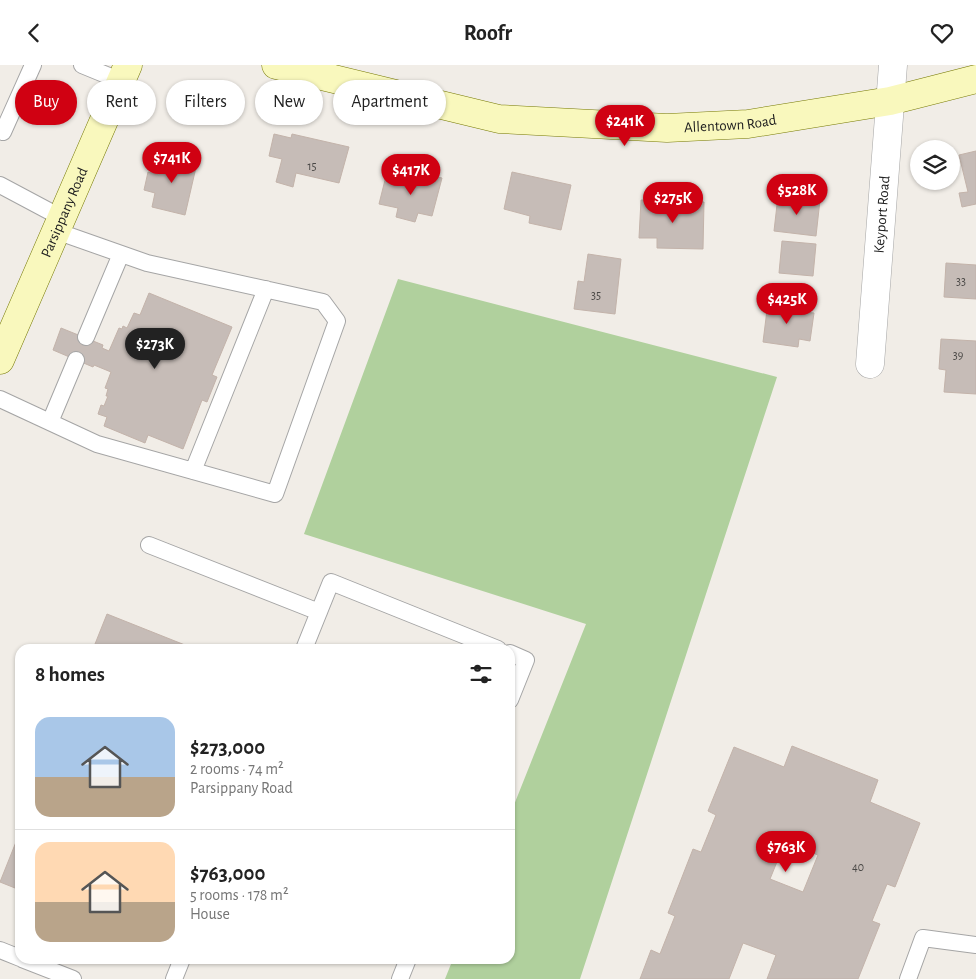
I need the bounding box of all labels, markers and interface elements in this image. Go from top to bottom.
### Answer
icon: back [20,19,48,47]
icon: heart [928,19,956,47]
text: Roofr [464,22,512,44]
chip: Buy [15,80,77,125]
chip: Rent [87,80,156,125]
chip: Filters [166,80,245,125]
chip: New [255,80,323,125]
chip: Apartment [333,80,446,125]
pin: $241K [590,104,660,147]
street label: Allentown Road [684,112,778,135]
text: $241K [606,113,644,129]
map controls [910,140,960,190]
button: layers [910,140,960,190]
pin: $741K [137,141,207,184]
text: $741K [153,150,191,166]
pin: $417K [376,153,446,196]
house number: 15 [307,160,317,172]
text: $417K [392,162,430,178]
street label: Parsippany Road [38,165,90,260]
pin: $528K [762,173,832,216]
street label: Keyport Road [871,175,892,254]
pin: $275K [638,181,708,224]
text: $528K [778,182,816,198]
text: $275K [654,190,692,206]
house number: 33 [956,275,966,287]
pin: $425K [752,283,822,325]
house number: 35 [591,289,601,301]
text: $425K [767,291,807,307]
pin: $273K [120,327,190,370]
text: $273K [136,336,174,352]
house number: 39 [953,349,964,361]
icon: filters [467,660,495,688]
text: 8 homes [35,664,105,685]
icon: home [75,737,135,797]
text: $273,000 [190,737,265,758]
text: 2 rooms · 74 m² [190,761,284,777]
text: Parsippany Road [190,780,293,796]
pin: $763K [751,831,821,873]
text: $763K [767,839,805,855]
house number: 40 [852,861,864,873]
icon: home [75,862,135,922]
text: $763,000 [190,863,265,884]
text: 5 rooms · 178 m² [190,887,288,903]
text: House [190,906,230,922]

